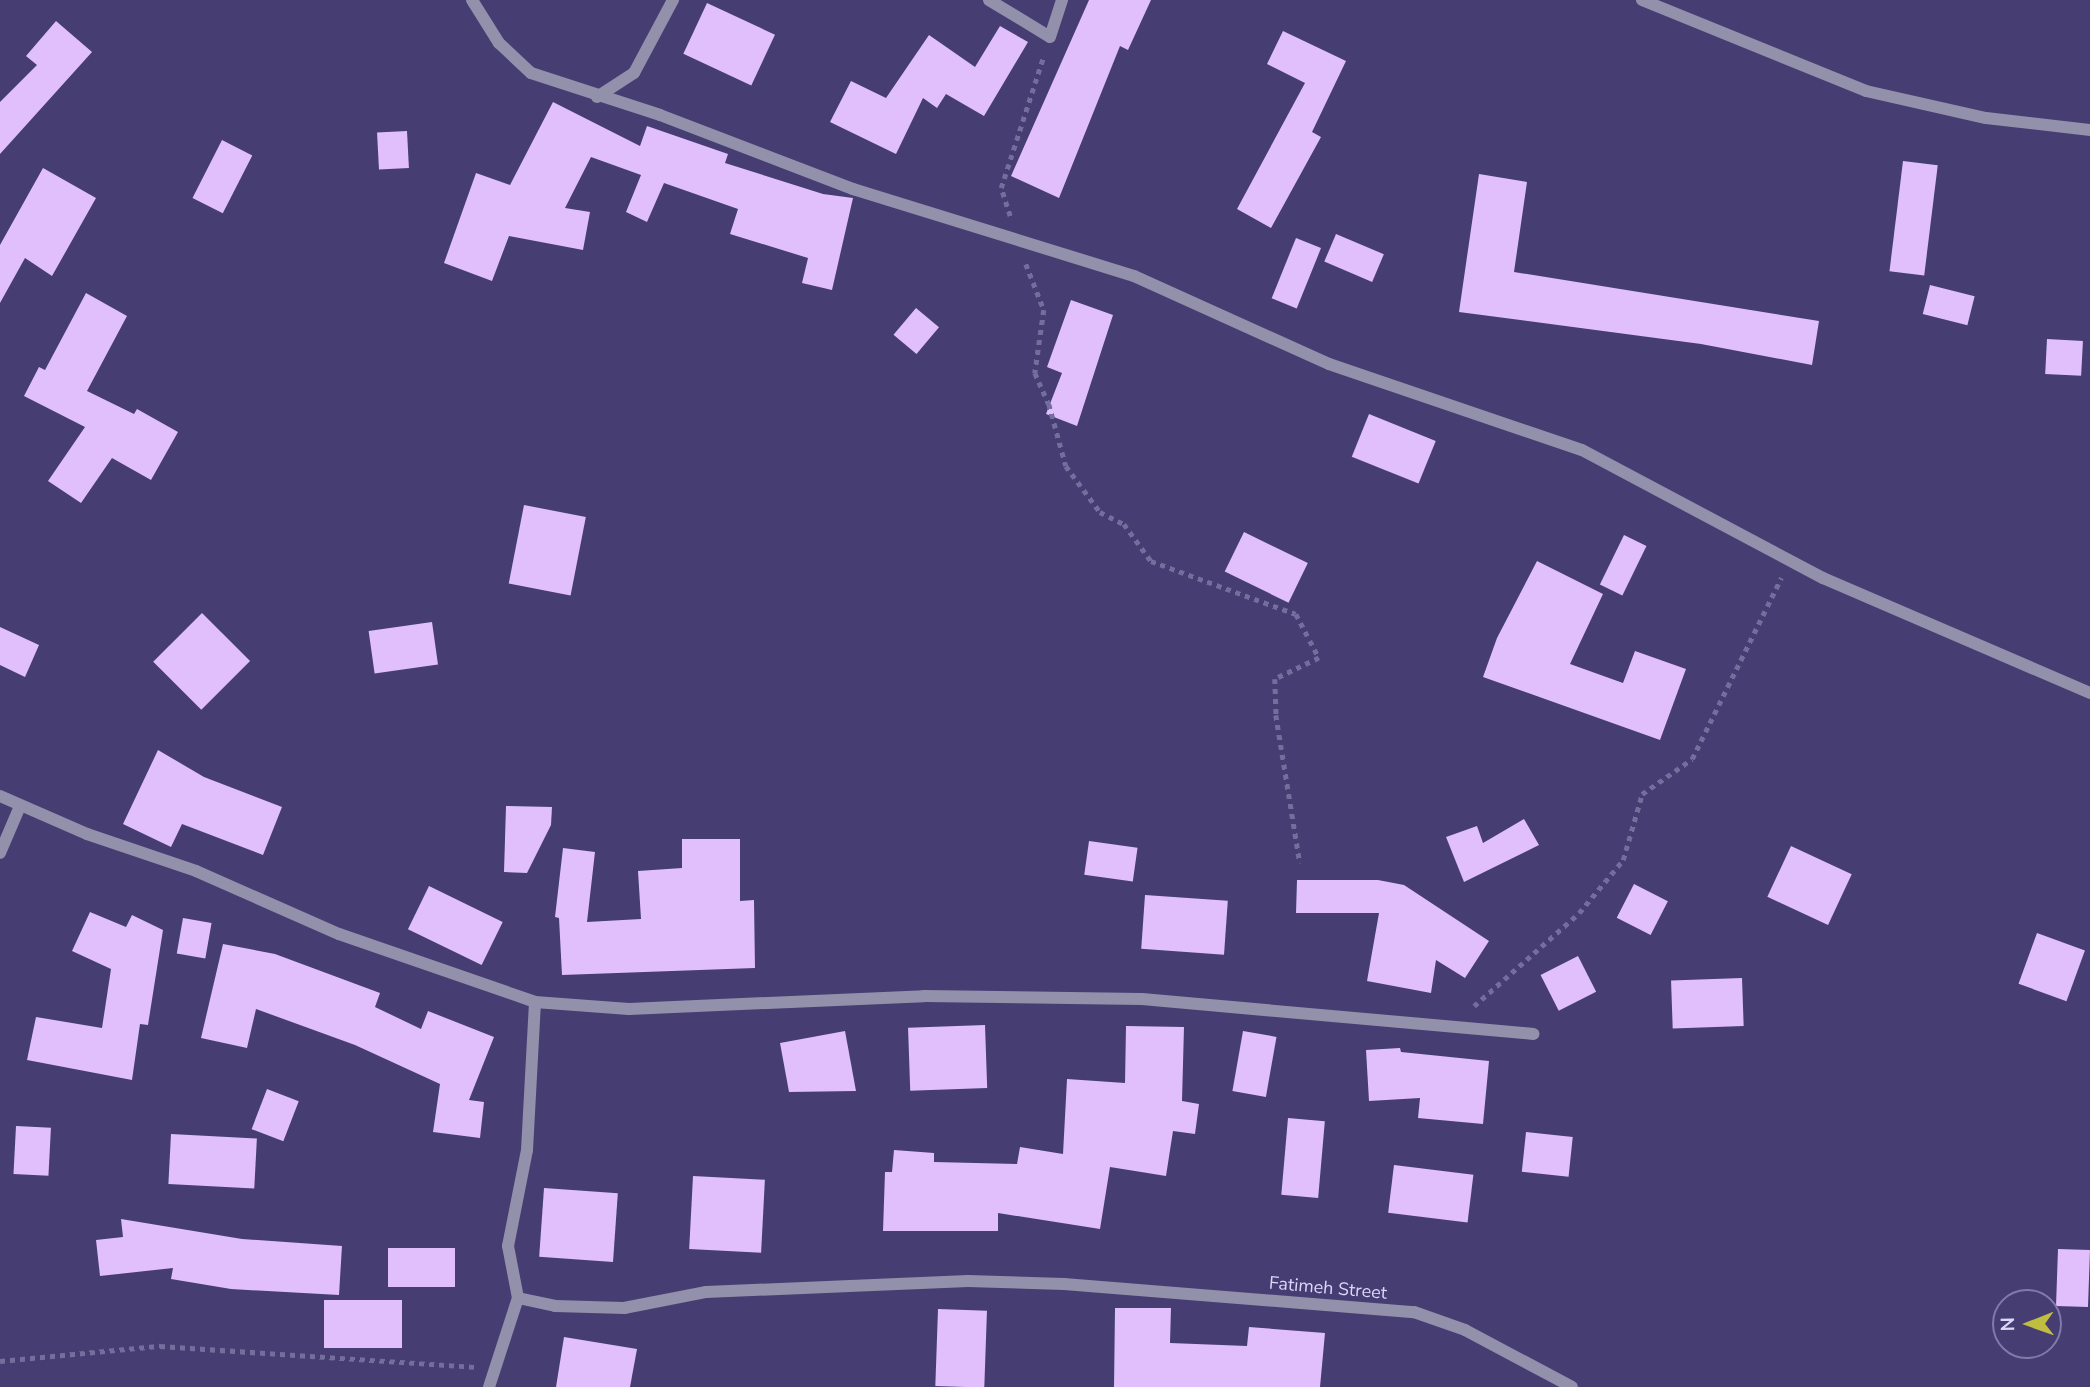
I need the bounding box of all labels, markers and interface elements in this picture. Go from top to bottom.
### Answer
street label: Fatimeh Street [1268,1272,1388,1304]
north arrow [1992,1289,2062,1359]
text: N [1995,1317,2021,1332]

